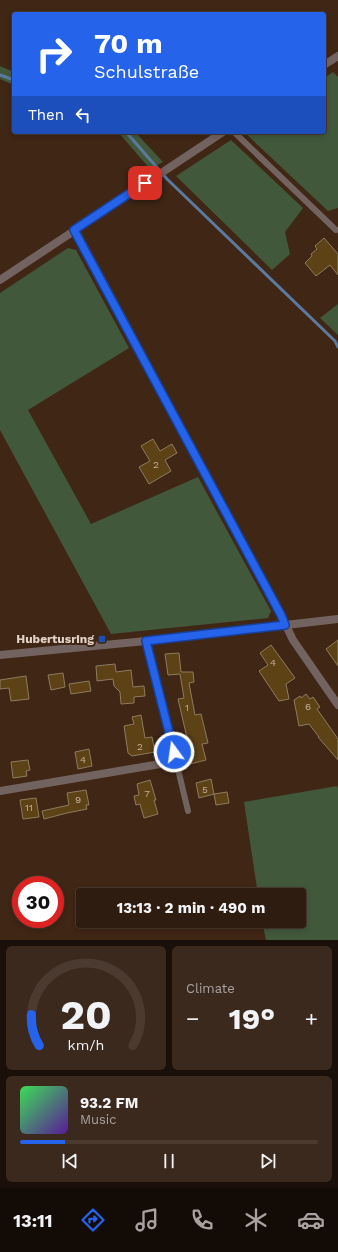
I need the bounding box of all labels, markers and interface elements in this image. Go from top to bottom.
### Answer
text: 70 m [94,27,163,60]
icon: right [28,28,80,80]
text: Schulstraße [94,61,199,82]
icon: left [72,104,94,126]
text: Then [28,106,64,124]
pin [128,166,162,200]
icon: arrive [134,172,156,194]
house number: 2 [153,459,159,470]
place label: Hubertusring [16,632,94,646]
marker: Hubertusring [97,634,107,644]
house number: 4 [270,657,276,668]
house number: 6 [305,701,311,712]
house number: 1 [185,702,189,713]
position arrow [153,731,195,773]
house number: 2 [137,741,143,752]
house number: 4 [80,754,86,765]
house number: 5 [202,784,208,795]
house number: 7 [144,788,150,799]
house number: 9 [75,794,81,805]
house number: 11 [25,802,33,813]
speed limit sign: 30 [12,876,64,928]
text: 13:13 · 2 min · 490 m [117,899,265,917]
text: Climate [186,981,235,996]
text: 20 [60,990,112,1039]
text: 19° [229,1001,275,1036]
text: − [186,1006,199,1031]
text: + [305,1006,318,1031]
text: km/h [68,1037,104,1053]
text: 93.2 FM [80,1094,138,1112]
text: Music [80,1112,117,1127]
icon: previous [59,1150,81,1172]
icon: pause [158,1150,180,1172]
icon: next [257,1150,279,1172]
icon: directions [79,1206,107,1234]
icon: music [133,1206,161,1234]
icon: phone [188,1206,216,1234]
icon: climate [242,1206,270,1234]
icon: car [297,1206,325,1234]
text: 13:11 [13,1210,53,1231]

